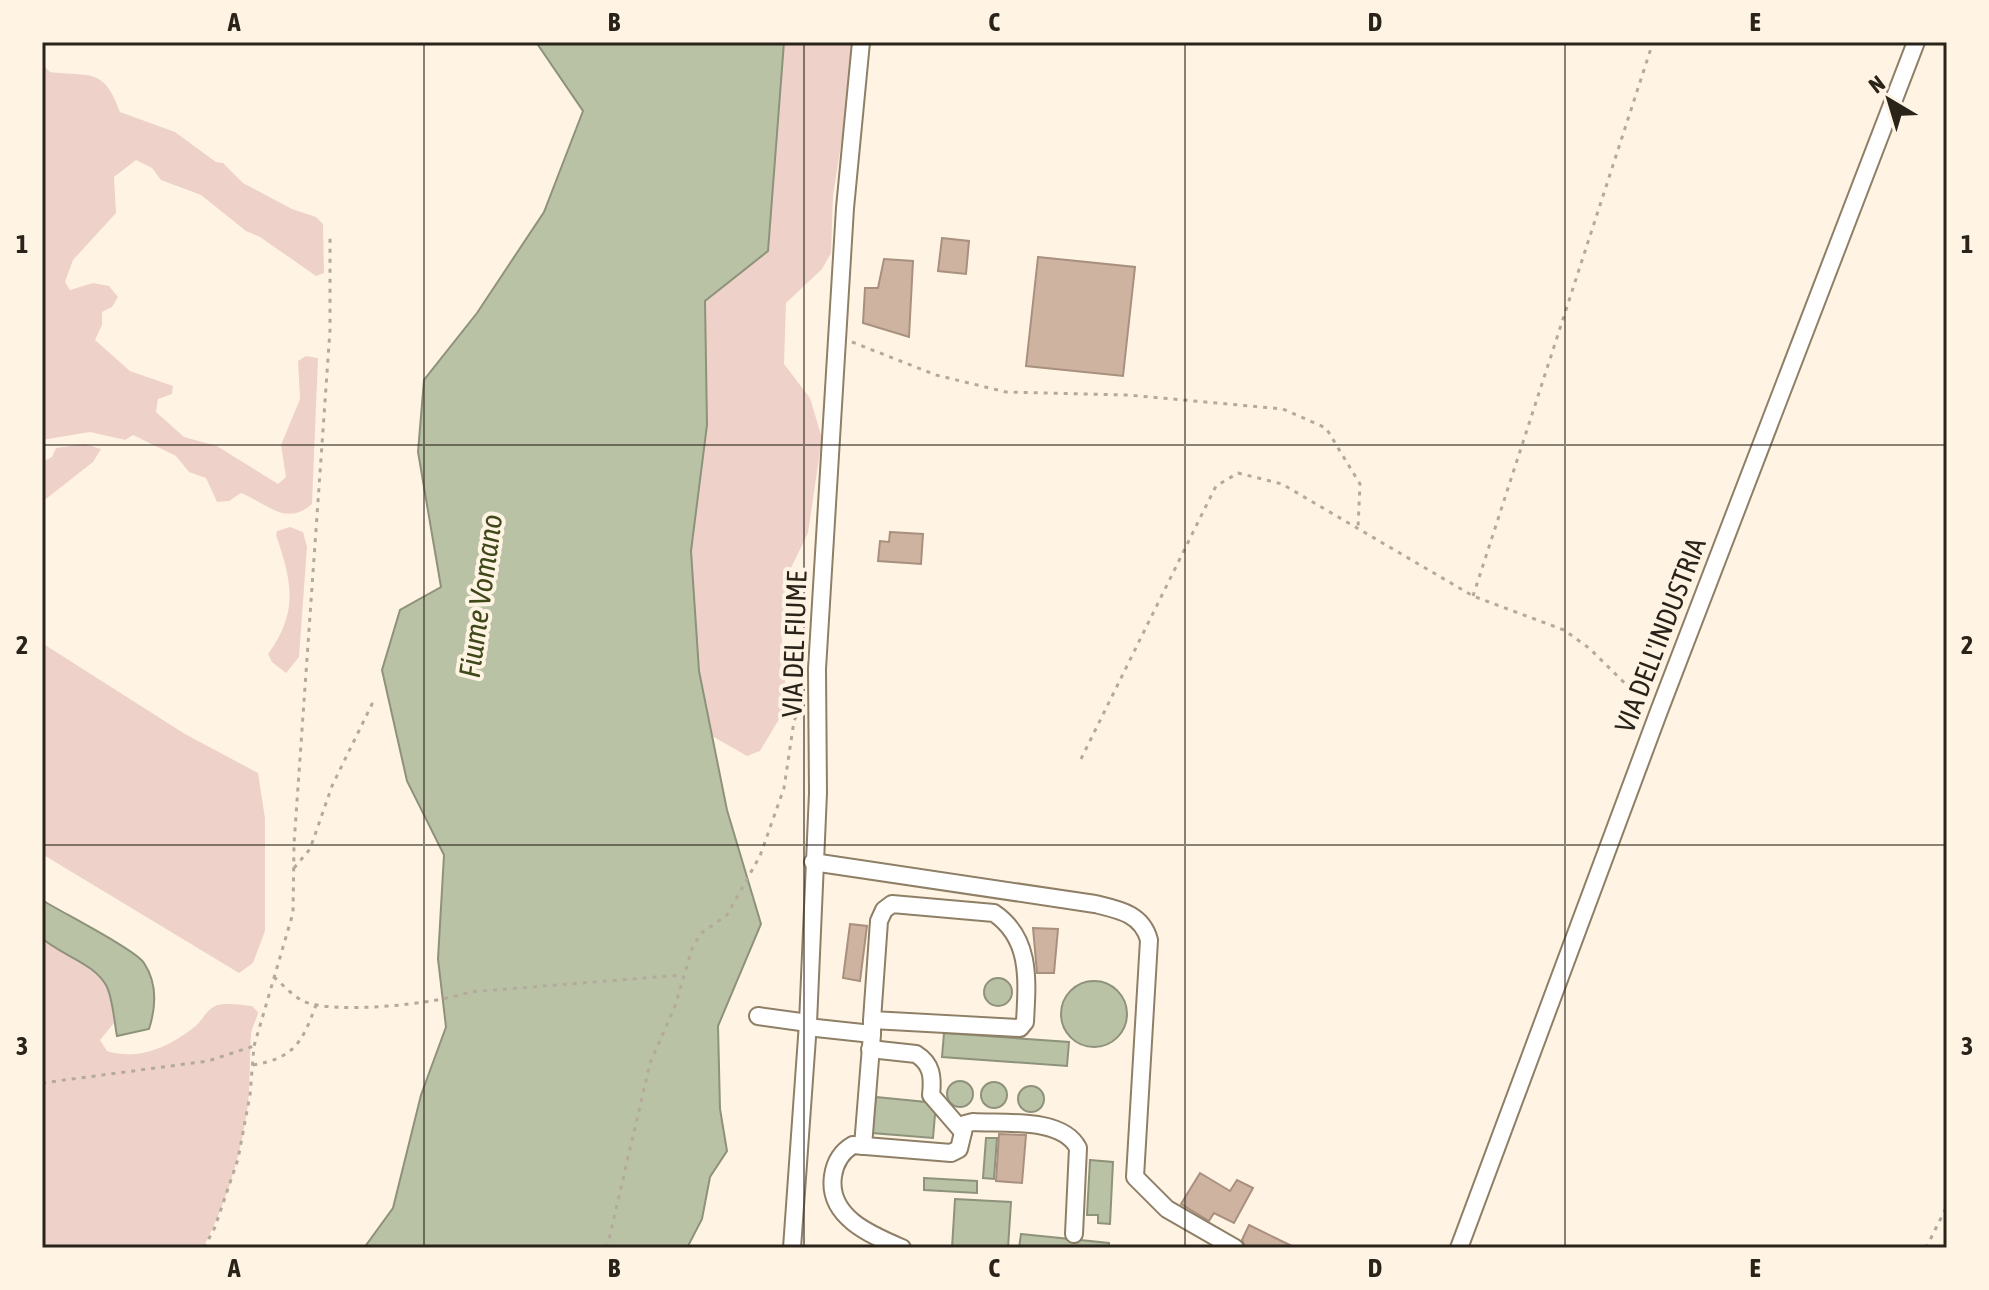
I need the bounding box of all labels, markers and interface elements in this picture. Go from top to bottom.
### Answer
text: A [227,7,241,37]
text: B [608,7,621,37]
text: C [988,7,1000,37]
text: D [1368,7,1382,37]
text: E [1749,7,1761,37]
north arrow [1849,60,1929,140]
text: N [1864,70,1890,98]
text: 1 [16,229,28,259]
text: 1 [1961,229,1973,259]
water label: Fiume Vomano [452,512,508,680]
street label: VIA DELL'INDUSTRIA [1608,533,1712,737]
street label: VIA DEL FIUME [775,570,813,718]
text: 2 [16,630,28,660]
text: 2 [1961,630,1973,660]
text: 3 [16,1031,28,1061]
text: 3 [1961,1031,1973,1061]
text: A [227,1253,241,1283]
text: B [608,1253,621,1283]
text: C [988,1253,1000,1283]
text: D [1368,1253,1382,1283]
text: E [1749,1253,1761,1283]

